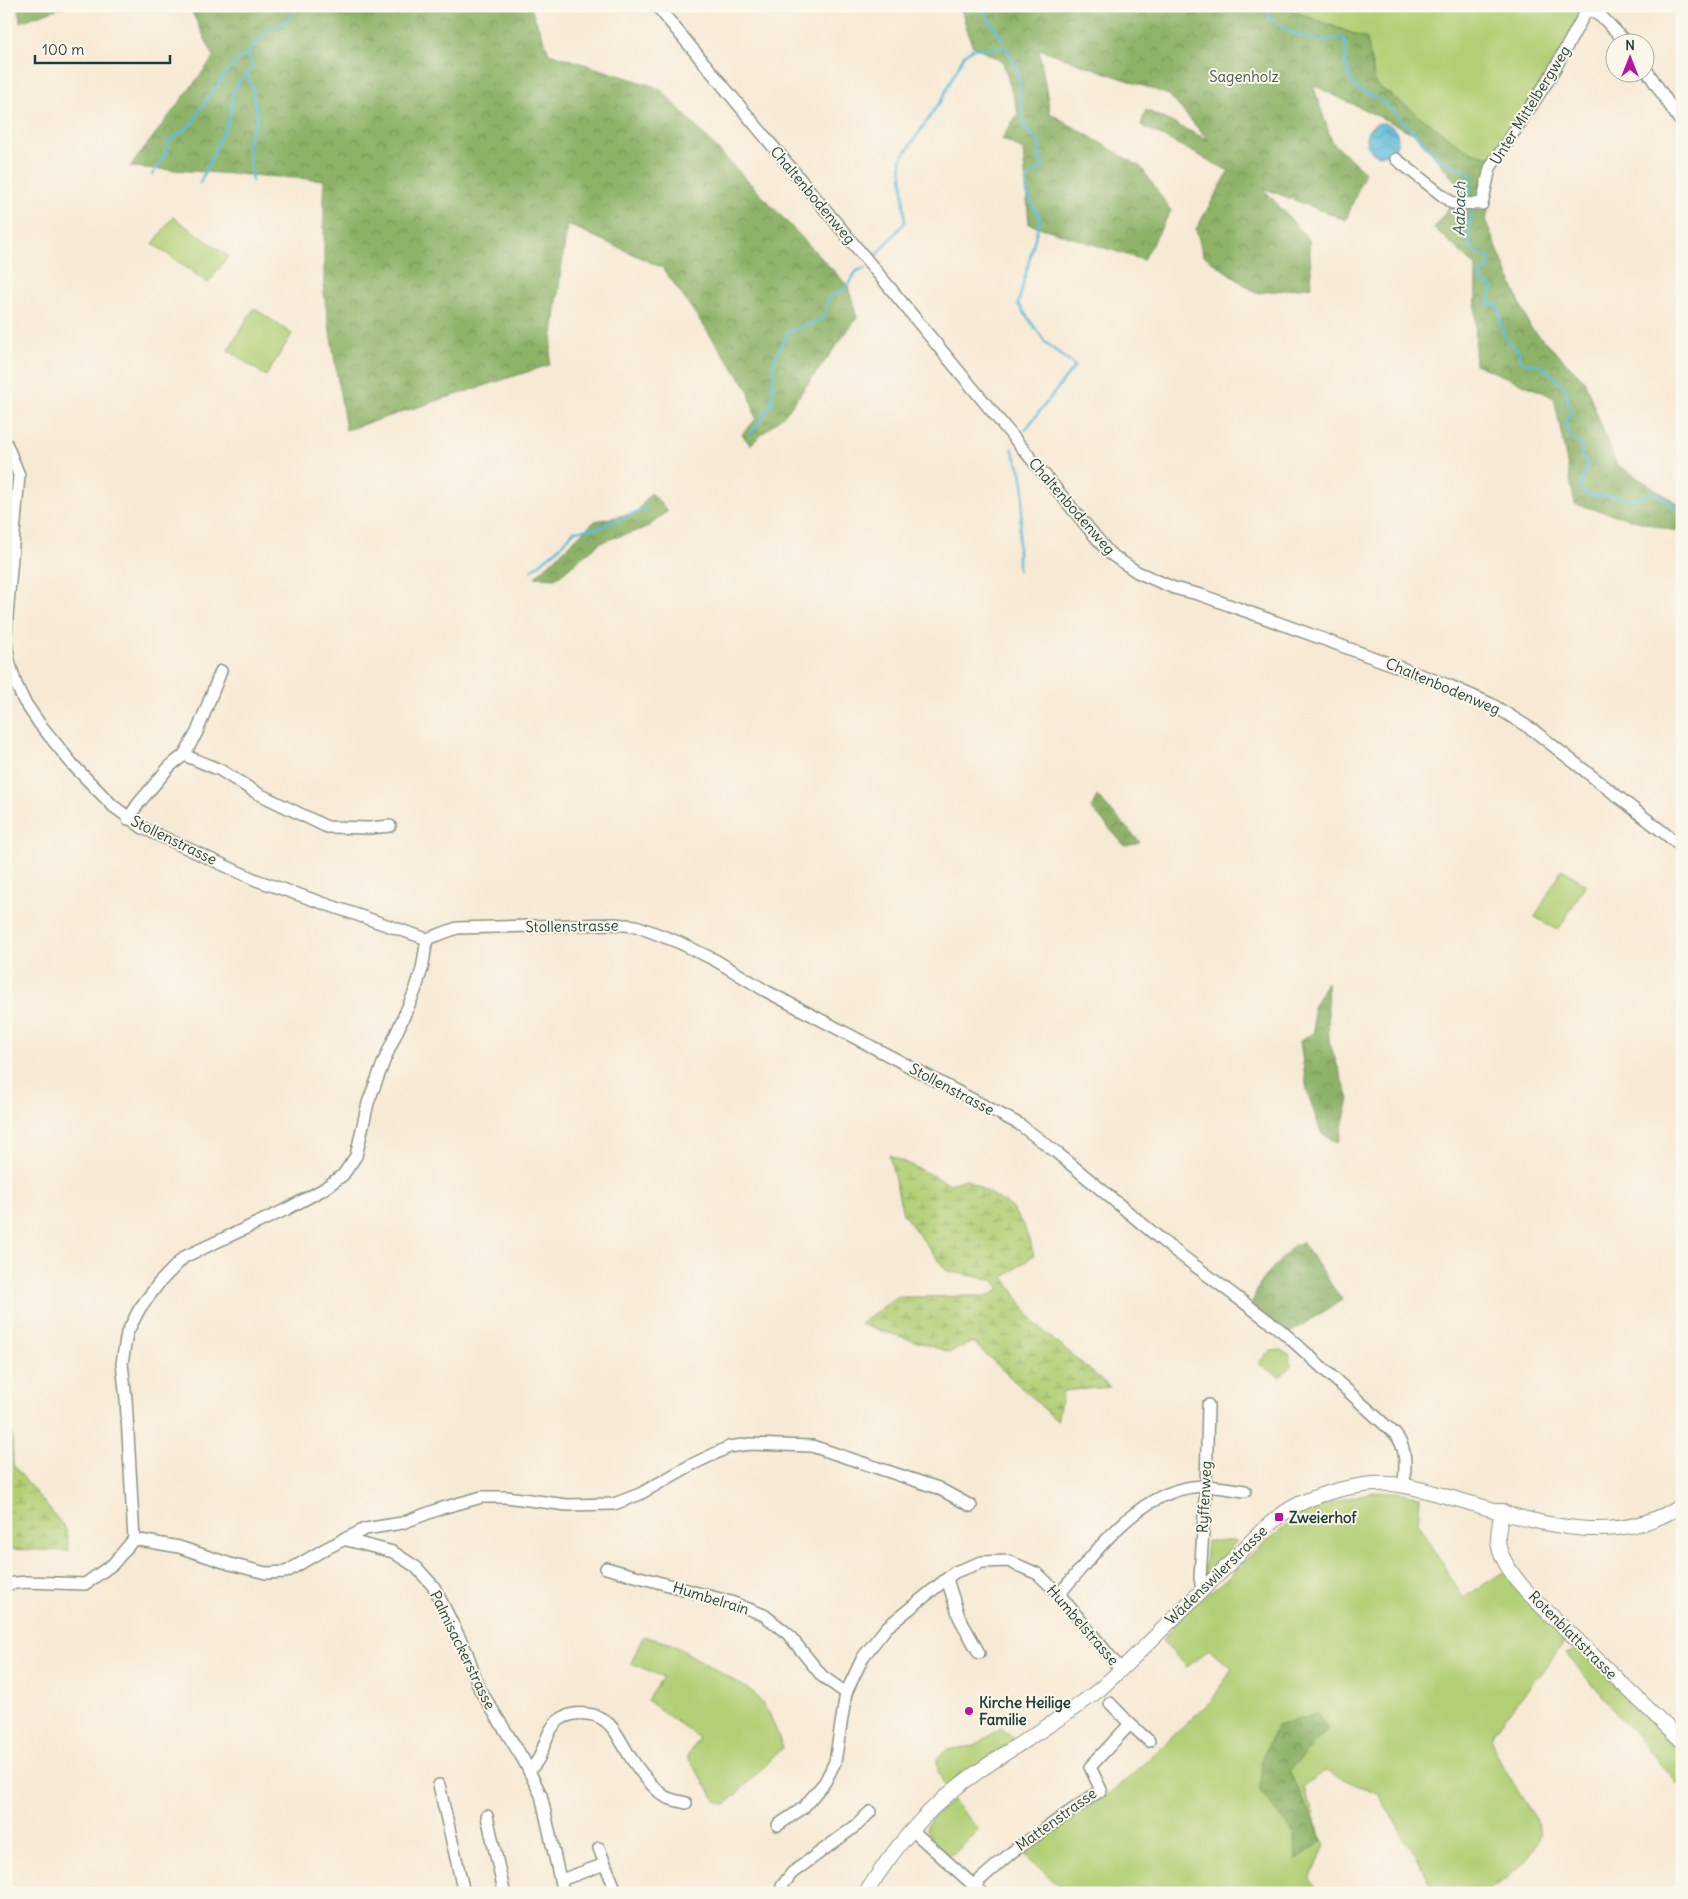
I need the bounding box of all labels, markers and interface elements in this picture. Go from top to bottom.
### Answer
scale bar [35,32,170,64]
north arrow [1606,32,1656,82]
text: N [1625,36,1635,54]
text: 100 m [42,40,84,59]
street label: Unter Mittelbergweg [1486,42,1574,168]
park label: Sagenholz [1209,67,1279,86]
street label: Chaltenbodenweg [766,142,860,248]
water label: Aabach [1449,181,1469,237]
street label: Chaltenbodenweg [1025,454,1119,558]
street label: Chaltenbodenweg [1383,653,1503,719]
street label: Stollenstrasse [128,811,220,869]
street label: Stollenstrasse [525,916,619,936]
street label: Stollenstrasse [906,1059,998,1119]
street label: Ryffenweg [1193,1460,1215,1534]
place label: Zweierhof [1289,1508,1357,1527]
marker: Zweierhof [1273,1511,1285,1523]
street label: Wädenswilerstrasse [1161,1521,1271,1629]
street label: Humbelrain [670,1577,752,1619]
street label: Humbelstrasse [1043,1581,1123,1669]
street label: Palmisackerstrasse [426,1587,500,1713]
street label: Rotenblattstrasse [1525,1587,1621,1683]
place label: Kirche Heilige Familie [979,1693,1071,1729]
marker: Kirche Heilige Familie [963,1705,975,1717]
street label: Mattenstrasse [1012,1783,1100,1855]

